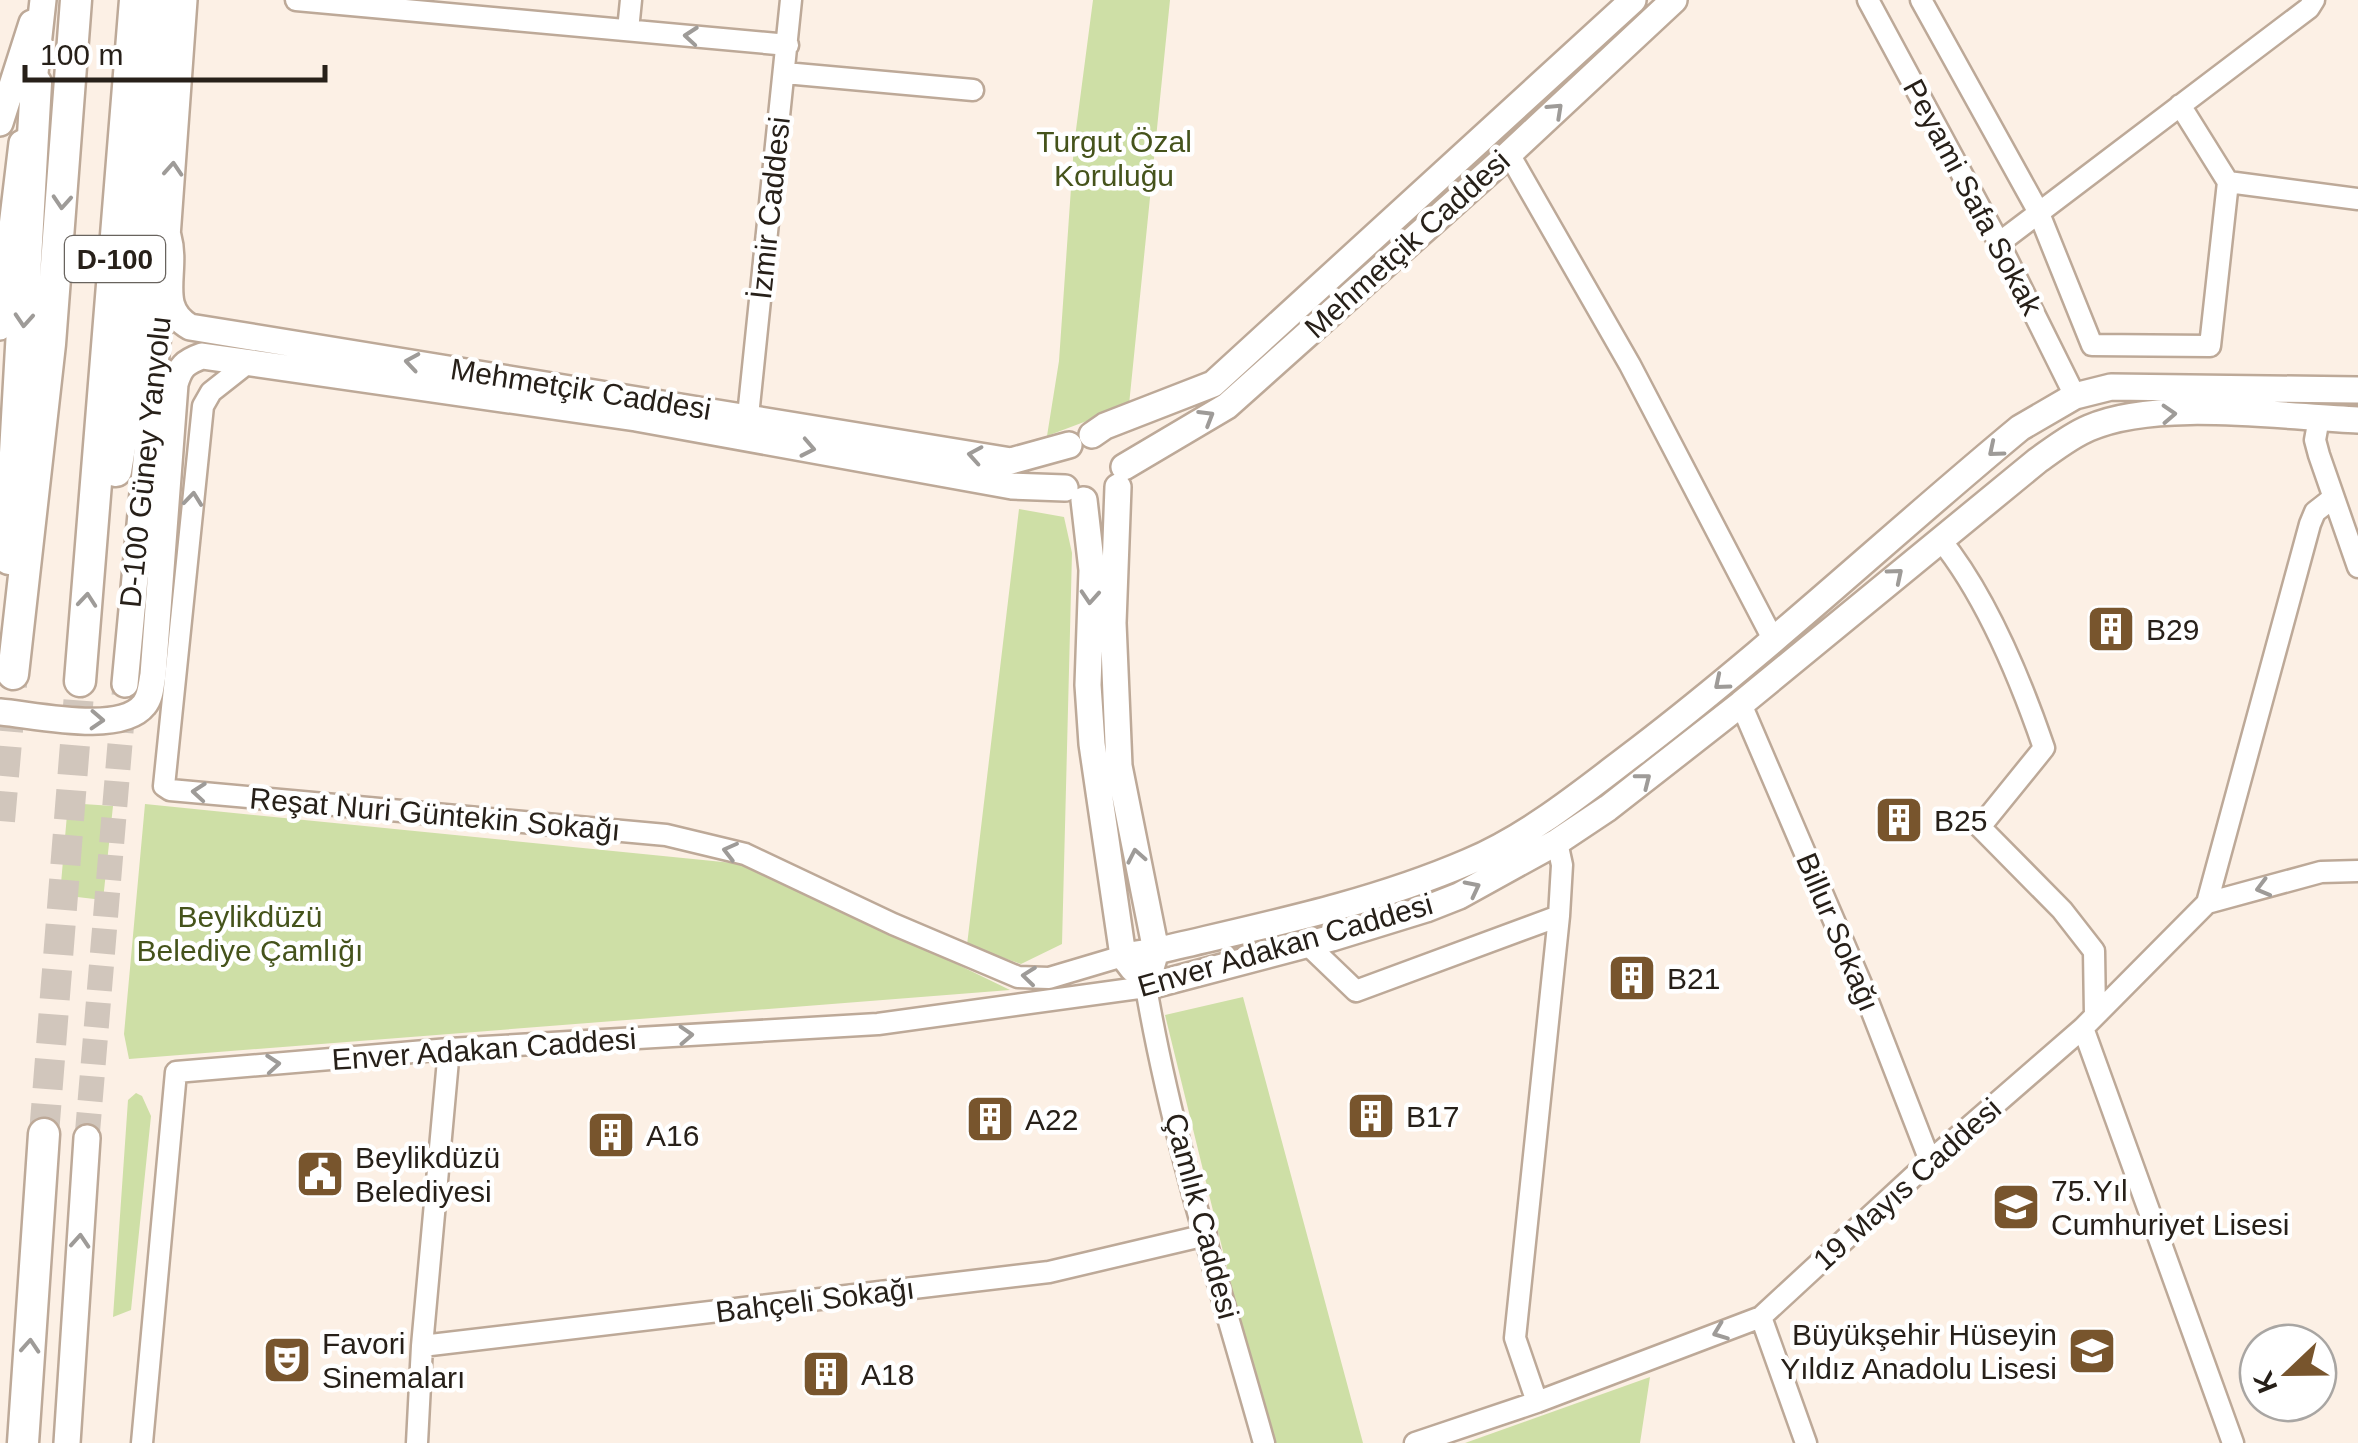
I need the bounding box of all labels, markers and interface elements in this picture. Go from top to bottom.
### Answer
scale bar [25,20,325,82]
one-way arrow [682,26,698,48]
text: 100 m [40,38,123,71]
street label: Peyami Safa Sokak [1897,74,2049,321]
one-way arrow [1544,104,1563,122]
street label: İzmir Caddesi [744,115,796,301]
park label: Turgut Özal Koruluğu [1036,125,1192,192]
street label: Mehmetçik Caddesi [1298,144,1516,344]
one-way arrow [162,160,183,176]
one-way arrow [52,194,73,210]
road number: D-100 [65,236,165,282]
one-way arrow [13,313,35,329]
street label: D-100 Güney Yanyolu [113,315,177,609]
one-way arrow [404,352,421,373]
street label: Mehmetçik Caddesi [448,352,714,426]
one-way arrow [2161,404,2177,425]
one-way arrow [1196,410,1214,429]
one-way arrow [799,437,816,458]
one-way arrow [1988,438,2006,456]
one-way arrow [966,445,983,466]
one-way arrow [182,491,203,507]
one-way arrow [1884,569,1902,587]
one-way arrow [1080,590,1101,606]
one-way arrow [76,591,98,607]
building icon: B29 [2085,603,2137,655]
place label: B29 [2146,613,2199,646]
one-way arrow [1714,672,1732,690]
one-way arrow [89,709,105,730]
one-way arrow [1633,775,1651,792]
street label: Reşat Nuri Güntekin Sokağı [248,781,622,847]
one-way arrow [191,782,207,804]
building icon: B25 [1873,794,1925,846]
place label: B25 [1934,804,1987,837]
one-way arrow [722,842,739,863]
one-way arrow [1126,848,1147,865]
street label: Billur Sokağı [1790,848,1886,1016]
one-way arrow [2255,877,2272,898]
one-way arrow [1463,881,1481,900]
street label: Enver Adakan Caddesi [1134,887,1436,1003]
park label: Beylikdüzü Belediye Çamlığı [137,900,363,967]
building icon: B21 [1606,952,1658,1004]
place label: B21 [1667,962,1720,995]
one-way arrow [1021,965,1037,987]
street label: Enver Adakan Caddesi [331,1022,637,1076]
one-way arrow [679,1025,695,1046]
one-way arrow [265,1053,281,1075]
building icon: B17 [1345,1090,1397,1142]
street label: 19 Mayıs Caddesi [1807,1091,2007,1277]
building icon: A22 [964,1093,1016,1145]
place label: B17 [1406,1100,1459,1133]
place label: A22 [1025,1103,1078,1136]
building icon: A16 [585,1109,637,1161]
street label: Çamlık Caddesi [1159,1109,1245,1323]
place label: A16 [646,1119,699,1152]
place label: Beylikdüzü Belediyesi [355,1141,500,1208]
public building icon: Beylikdüzü Belediyesi [294,1148,346,1200]
place label: 75.Yıl Cumhuriyet Lisesi [2051,1174,2289,1241]
school or university icon: 75.Yıl Cumhuriyet Lisesi [1990,1181,2042,1233]
one-way arrow [69,1232,90,1248]
street label: Bahçeli Sokağı [714,1271,916,1329]
place label: Büyükşehir Hüseyin Yıldız Anadolu Lisesi [1780,1318,2057,1385]
one-way arrow [1712,1320,1730,1340]
north arrow [2238,1323,2338,1423]
school or university icon: Büyükşehir Hüseyin Yıldız Anadolu Lisesi [2066,1325,2118,1377]
place label: Favori Sinemaları [322,1327,465,1394]
theatre icon: Favori Sinemaları [261,1334,313,1386]
one-way arrow [19,1337,40,1353]
building icon: A18 [800,1348,852,1400]
place label: A18 [861,1358,914,1391]
text: K [2247,1367,2283,1397]

